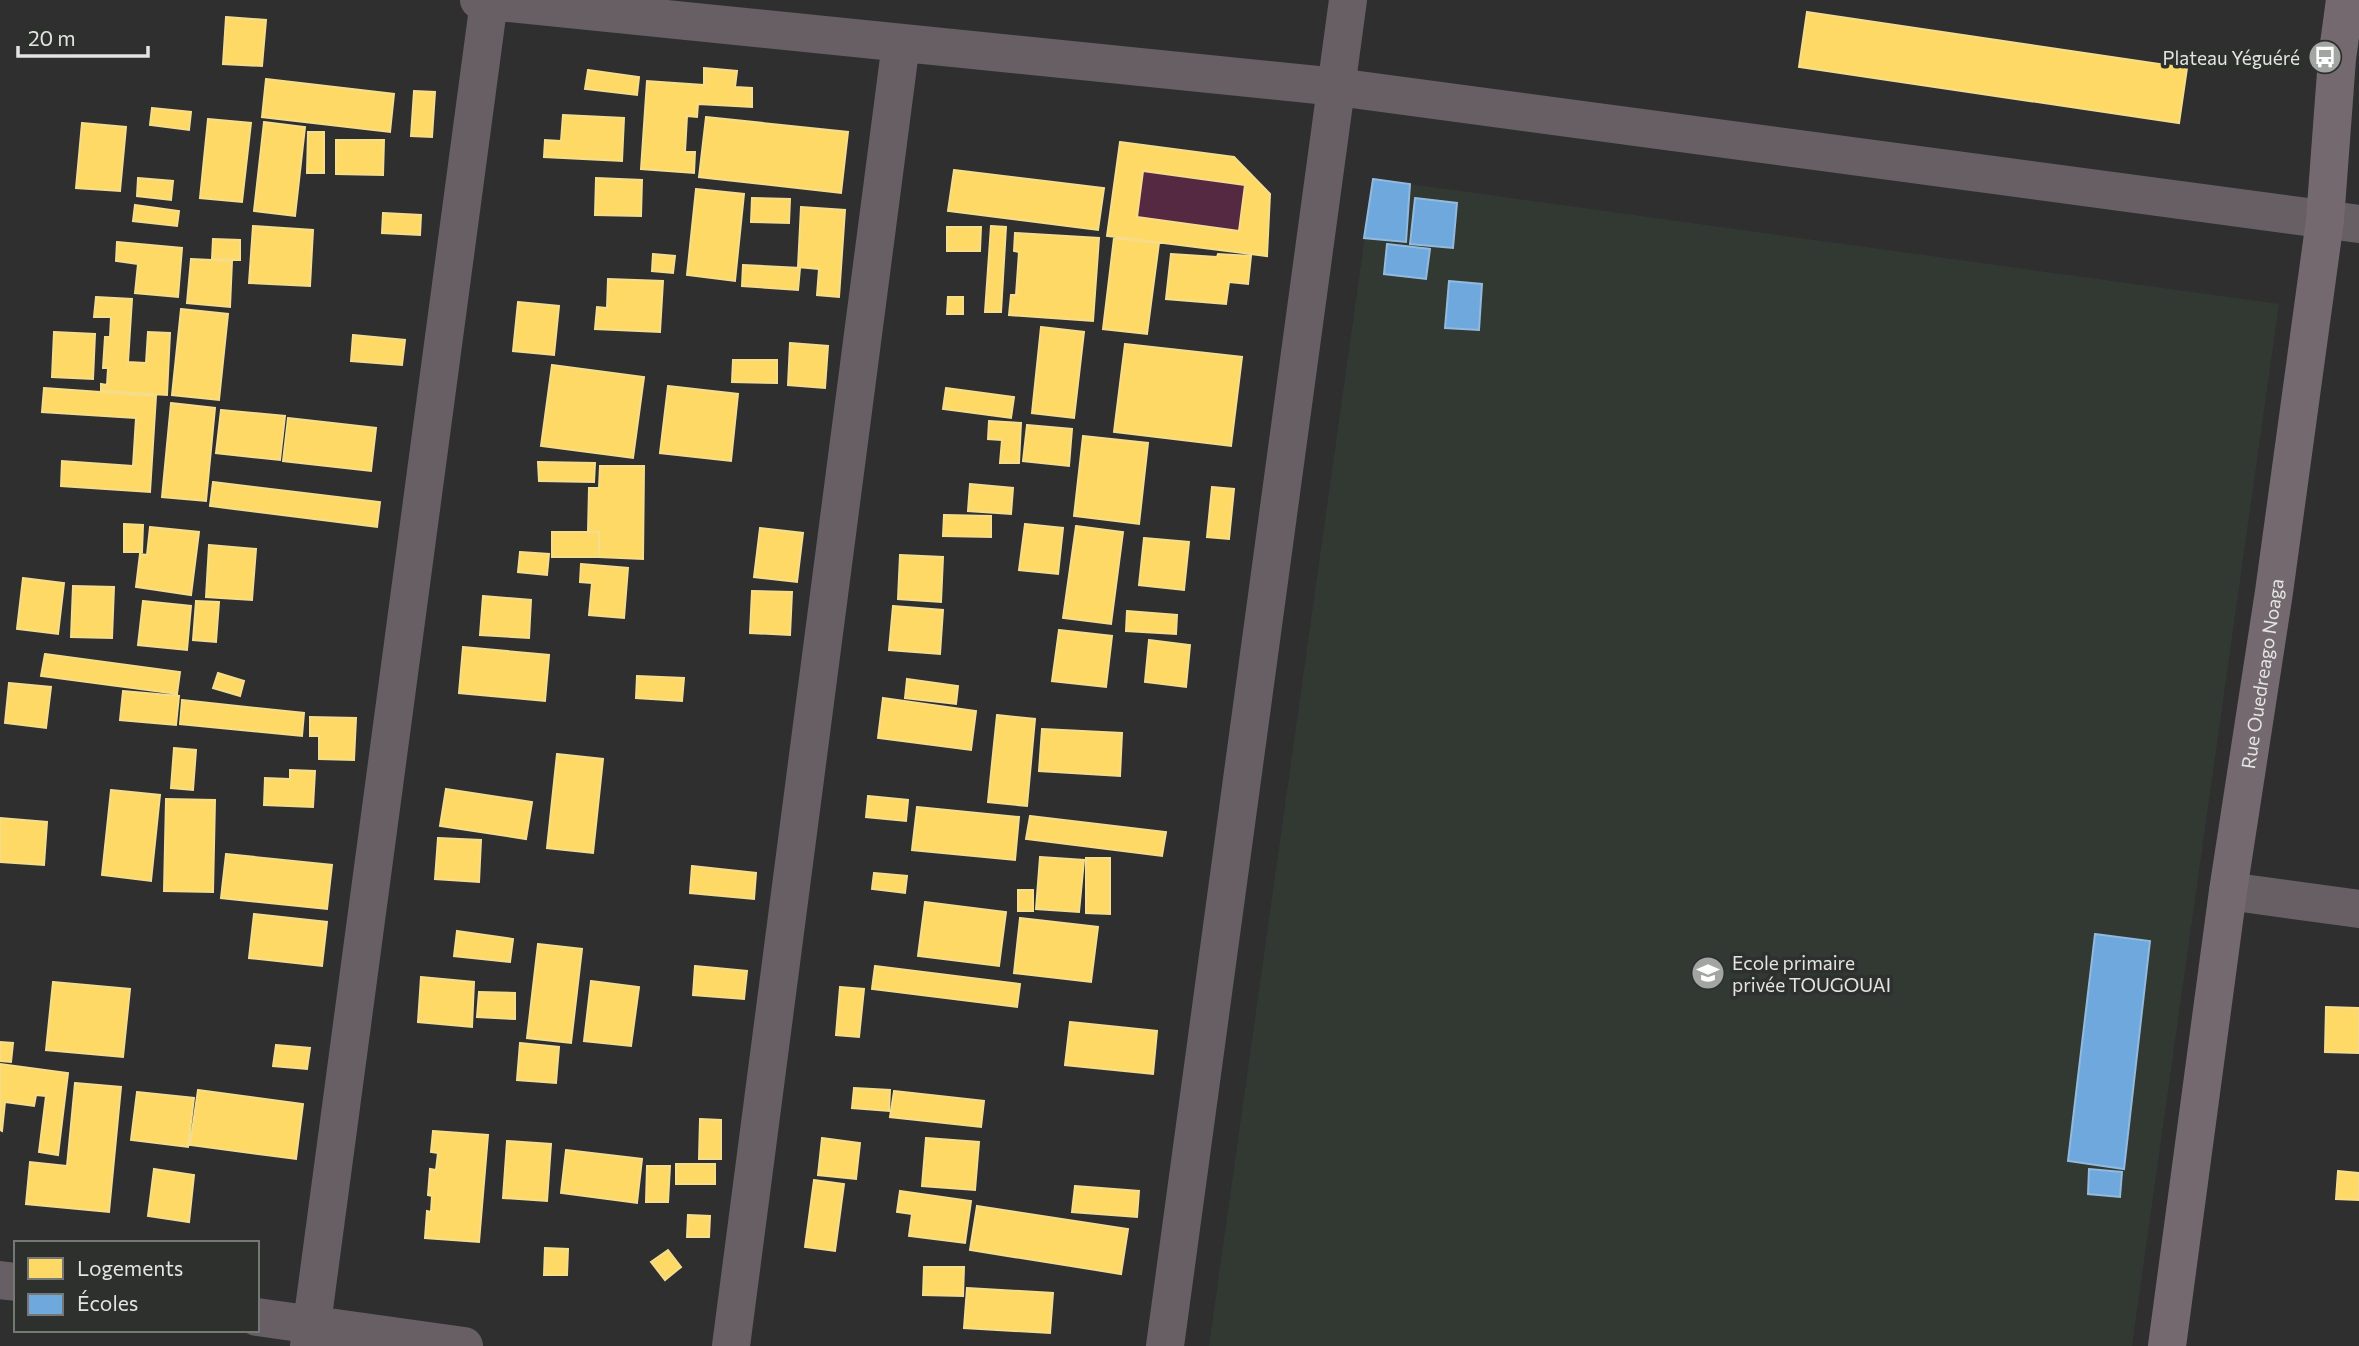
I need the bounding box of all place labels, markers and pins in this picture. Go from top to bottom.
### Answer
bus stop icon: Plateau Yéguéré [2306,38,2344,76]
place label: Plateau Yéguéré [2163,46,2300,69]
place label: Ecole primaire privée TOUGOUAI [1732,951,1891,996]
school or university icon: Ecole primaire privée TOUGOUAI [1689,954,1727,992]

